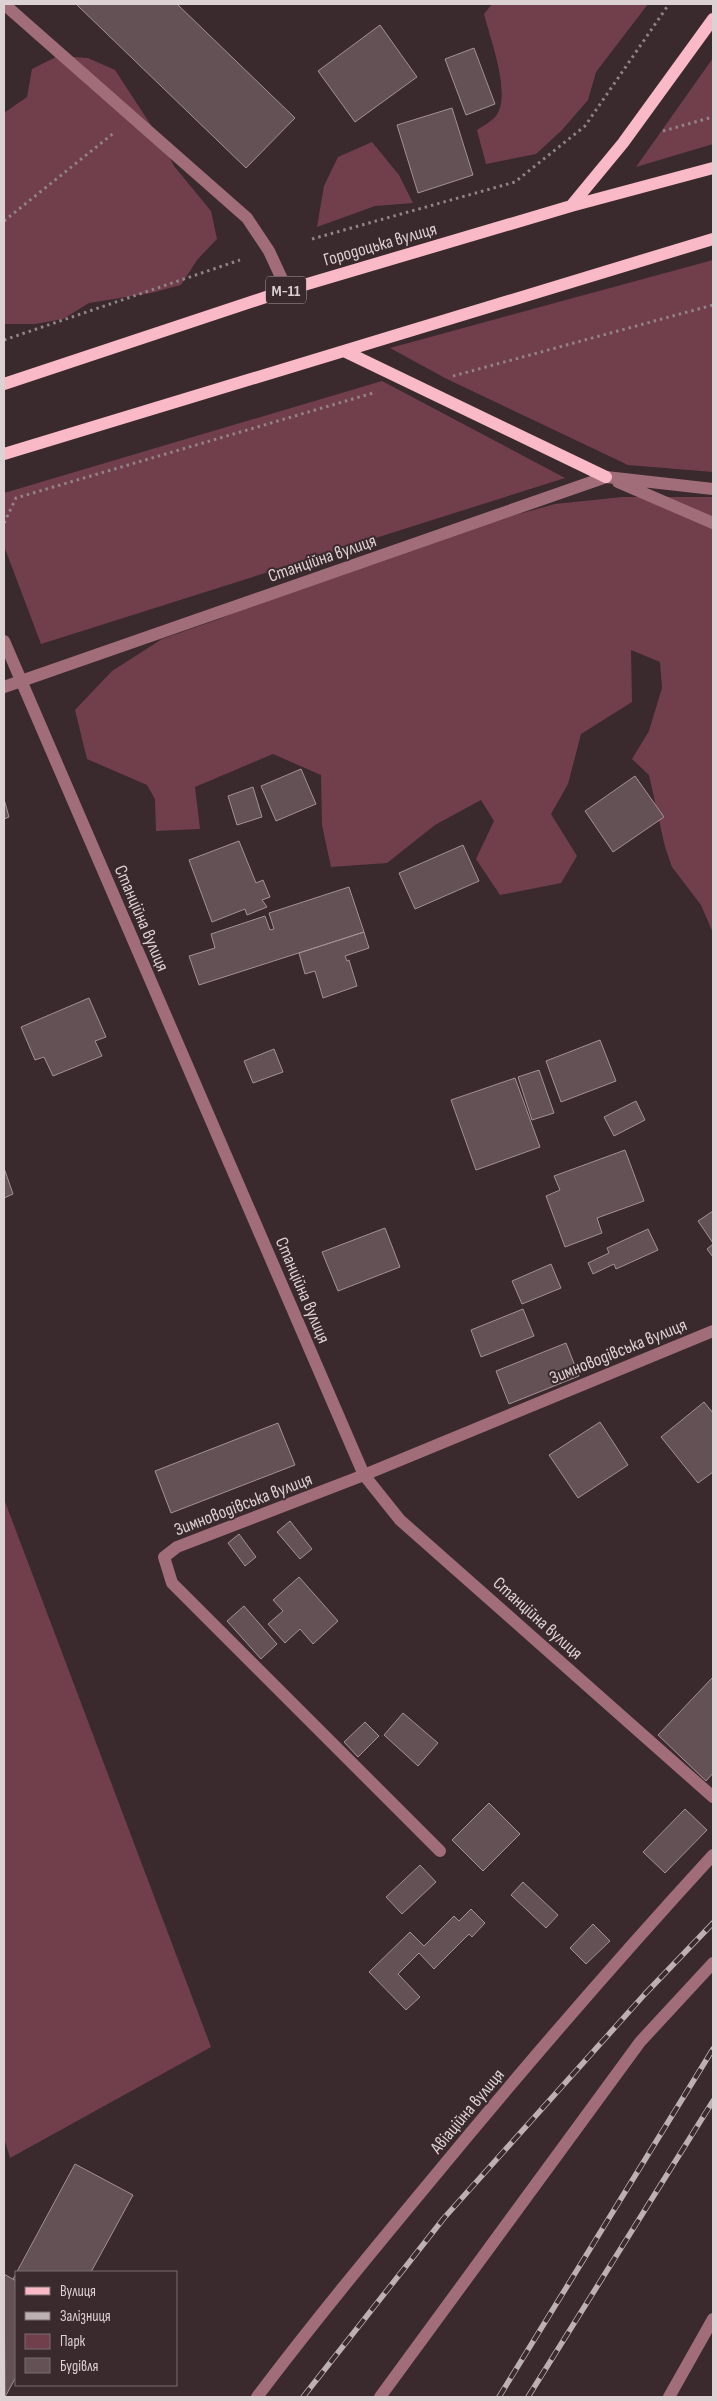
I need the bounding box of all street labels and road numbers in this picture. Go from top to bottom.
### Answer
street label: Городоцька вулиця [321,218,439,271]
road number: М-11 [266,276,306,304]
street label: Станційна вулиця [265,530,379,587]
street label: Станційна вулиця [110,862,173,974]
street label: Станційна вулиця [271,1234,334,1346]
street label: Зимноводівська вулиця [547,1314,690,1389]
street label: Зимноводівська вулиця [171,1468,315,1540]
street label: Станційна вулиця [489,1573,587,1664]
street label: Авіаційна вулиця [425,2065,509,2159]

